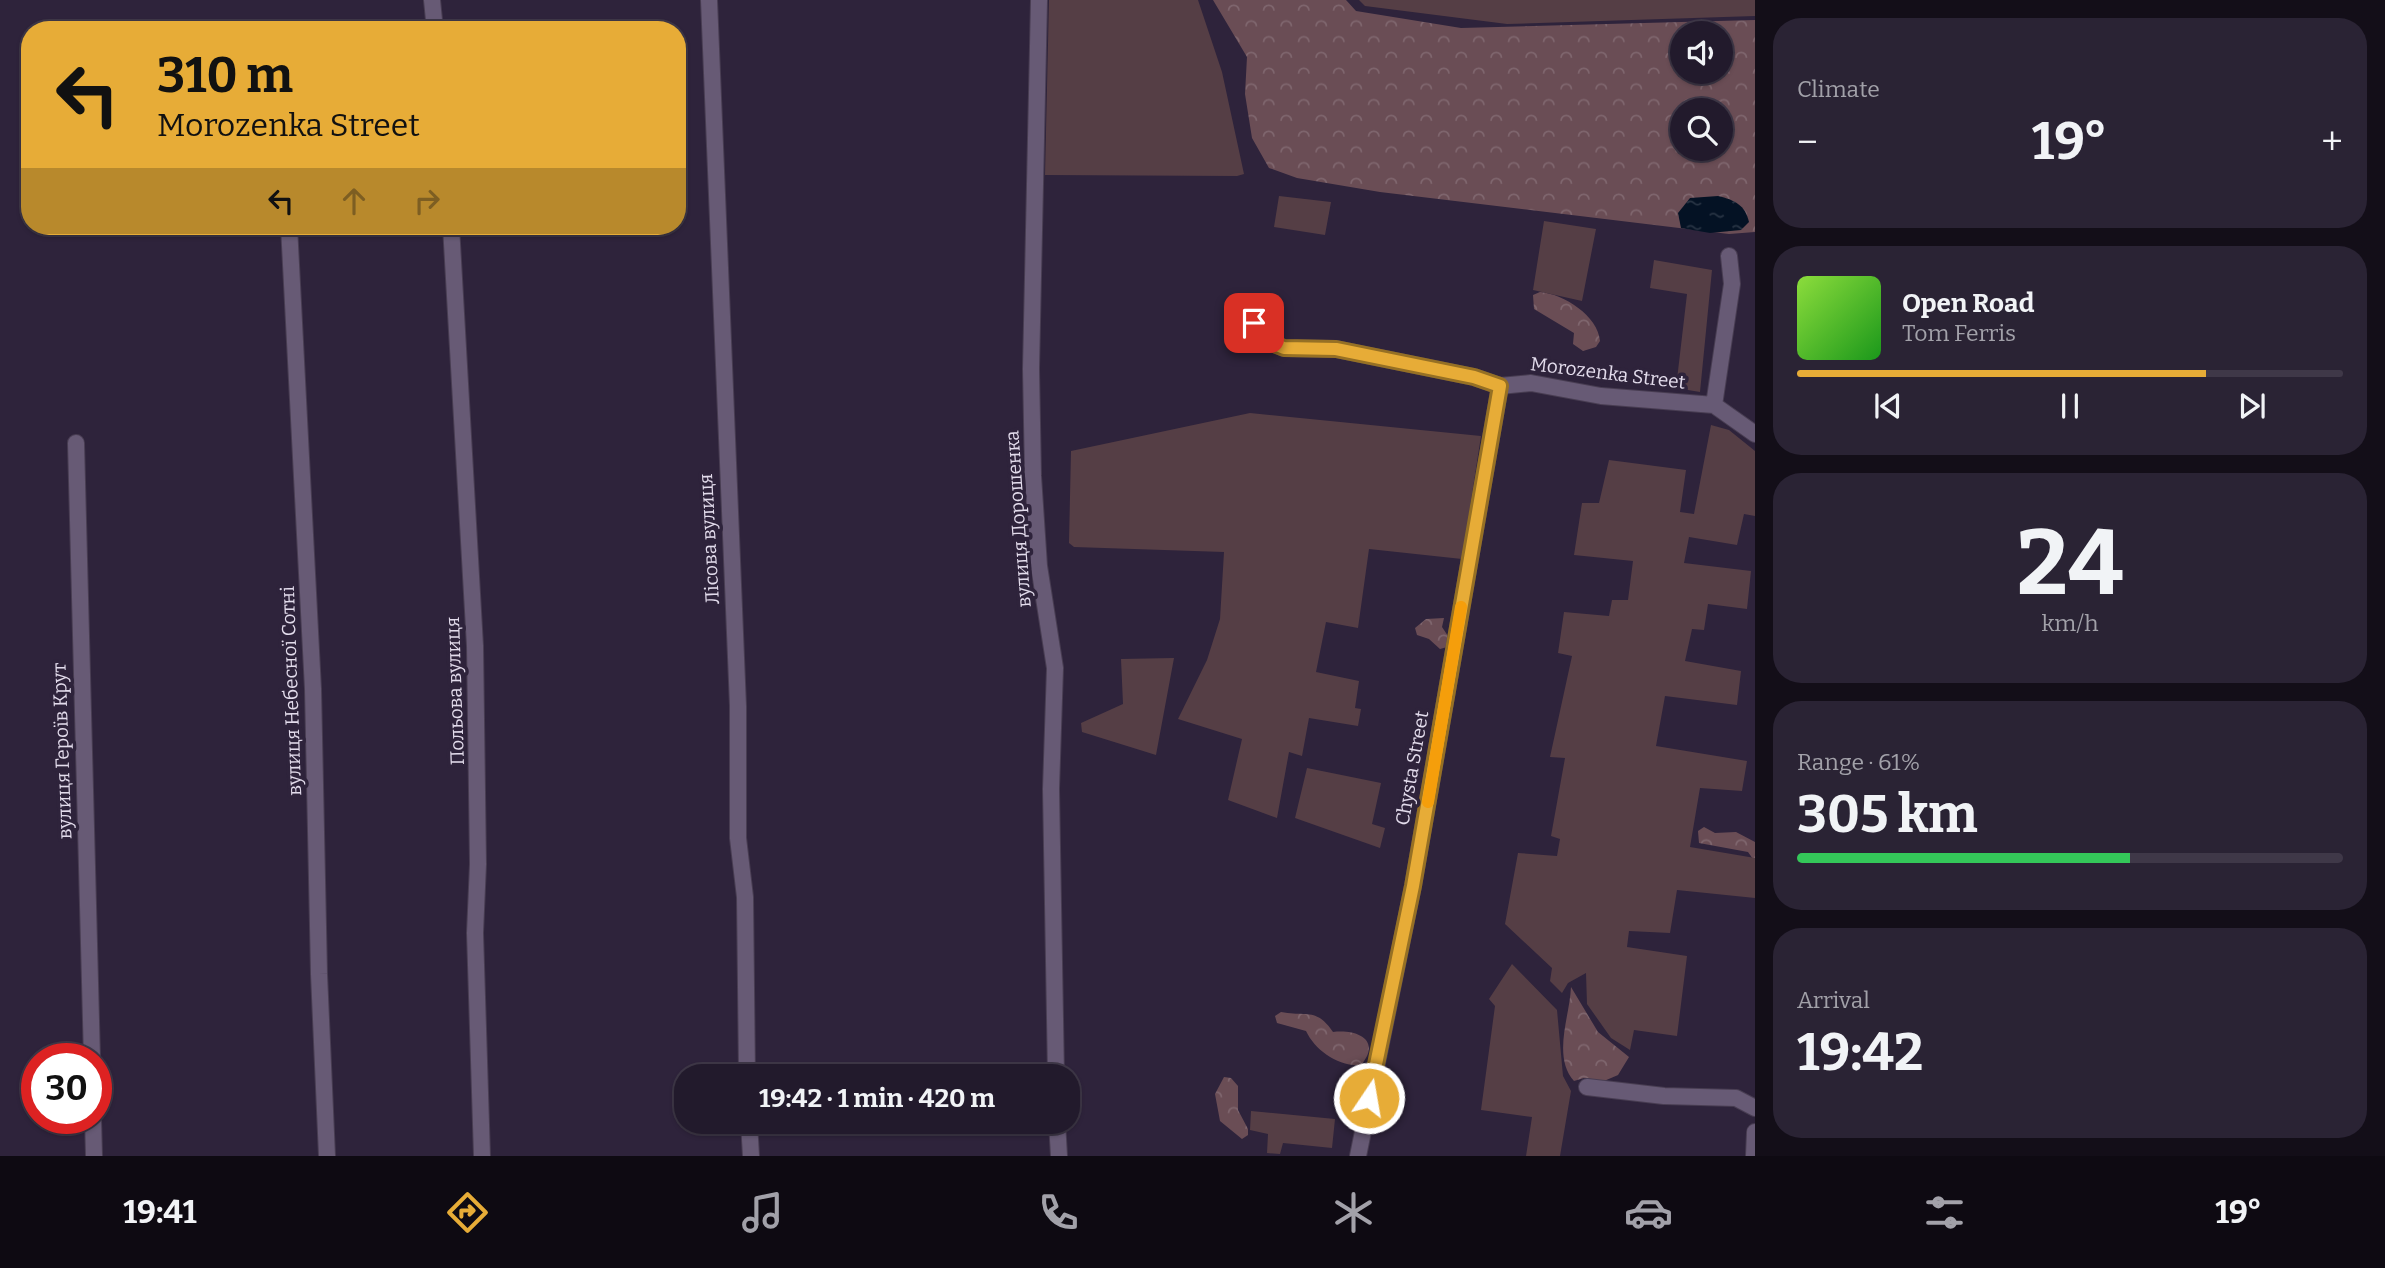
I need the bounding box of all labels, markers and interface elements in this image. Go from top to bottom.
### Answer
map controls [1670,21,1733,161]
button: sound [1670,21,1733,84]
text: 310 m [157,46,293,105]
icon: left [42,49,133,140]
text: Climate [1797,75,1880,103]
button: search [1670,98,1733,161]
text: Morozenka Street [157,106,420,144]
text: 19° [2032,110,2107,173]
text: − [1797,119,1818,165]
text: + [2321,119,2343,165]
icon: left [262,182,300,220]
icon: ahead [335,182,373,220]
icon: right [408,182,446,220]
text: Open Road [1902,288,2034,319]
pin [1224,293,1284,353]
icon: arrive [1235,304,1273,342]
text: Tom Ferris [1902,319,2016,347]
street label: Morozenka Street [1529,352,1687,394]
icon: previous [1869,387,1907,425]
icon: pause [2051,387,2089,425]
icon: next [2233,387,2271,425]
street label: вулиця Дорошенка [1000,429,1036,608]
street label: Лісова вулиця [694,473,724,605]
text: 24 [2017,509,2123,618]
street label: вулиця Небесної Сотні [276,585,306,796]
text: km/h [2042,609,2098,637]
street label: Польова вулиця [441,616,469,766]
street label: вулиця Героїв Крут [47,662,77,840]
street label: Chysta Street [1391,709,1433,827]
text: Range · 61% [1797,748,1920,776]
text: 305 km [1797,783,1978,846]
text: Arrival [1797,986,1870,1014]
text: 19:42 [1797,1021,1923,1084]
speed limit sign: 30 [21,1043,112,1134]
position arrow [1332,1061,1406,1135]
text: 19:42 · 1 min · 420 m [759,1083,995,1114]
icon: directions [443,1188,492,1237]
icon: music [738,1188,787,1237]
icon: phone [1034,1188,1083,1237]
icon: climate [1329,1188,1378,1237]
icon: car [1624,1188,1673,1237]
icon: filters [1920,1188,1969,1237]
text: 19:41 [123,1193,197,1231]
text: 19° [2215,1193,2262,1231]

